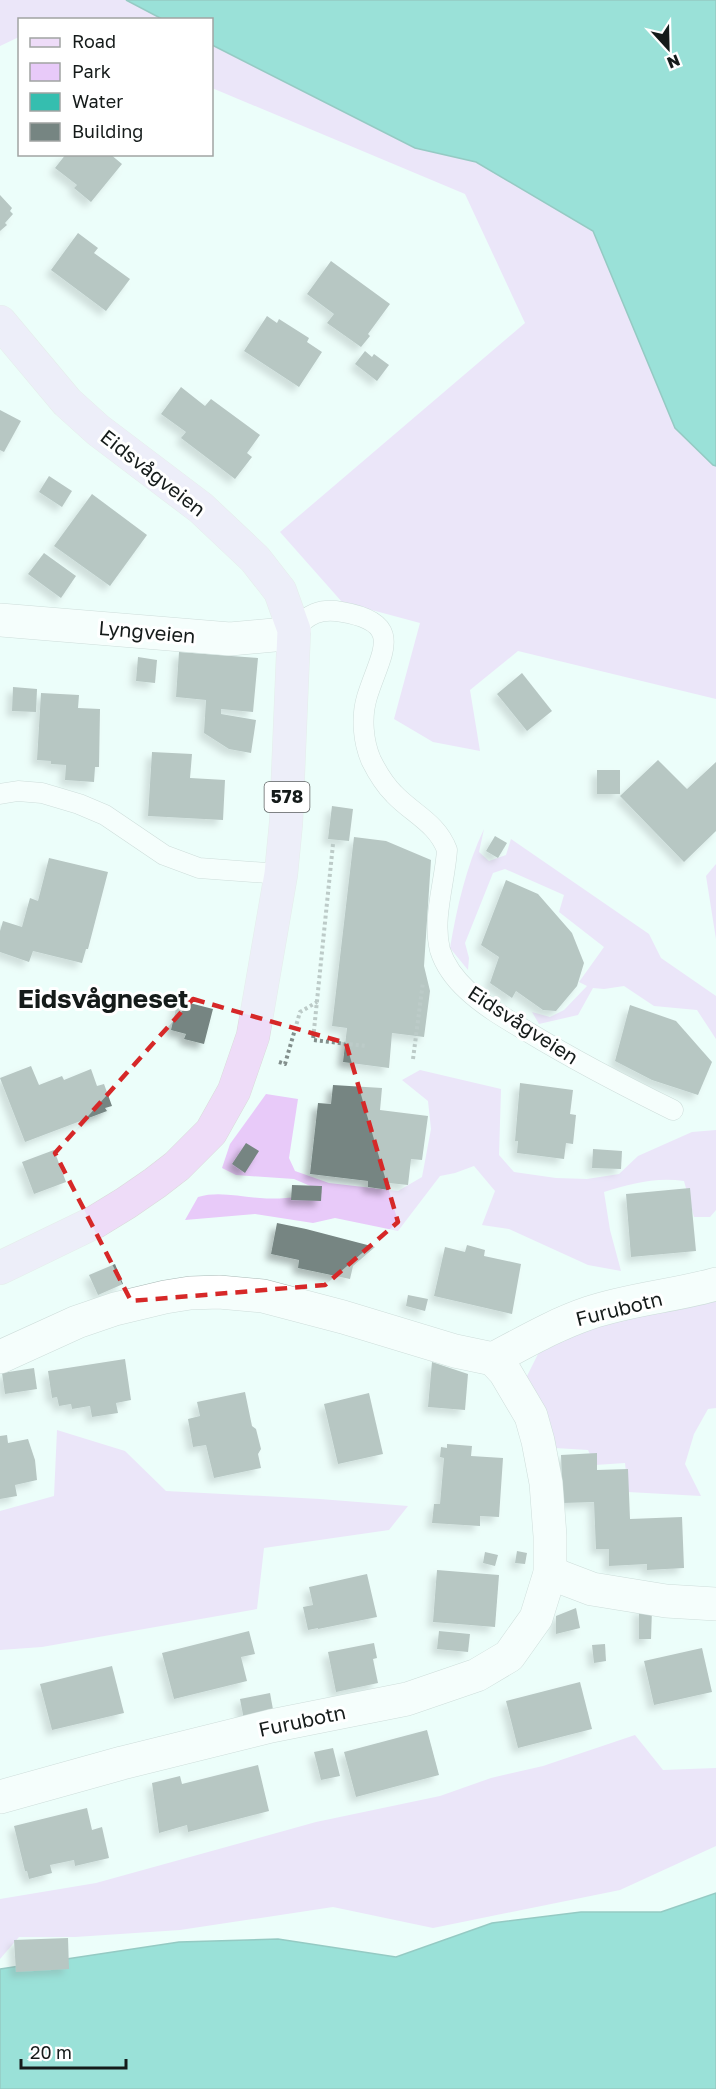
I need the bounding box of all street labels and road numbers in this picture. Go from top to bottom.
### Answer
street label: Eidsvågveien [96,424,211,521]
street label: Lyngveien [98,615,197,647]
road number: 578 [264,782,310,812]
street label: Eidsvågveien [464,980,583,1069]
street label: Furubotn [573,1286,665,1330]
street label: Furubotn [256,1699,348,1741]

